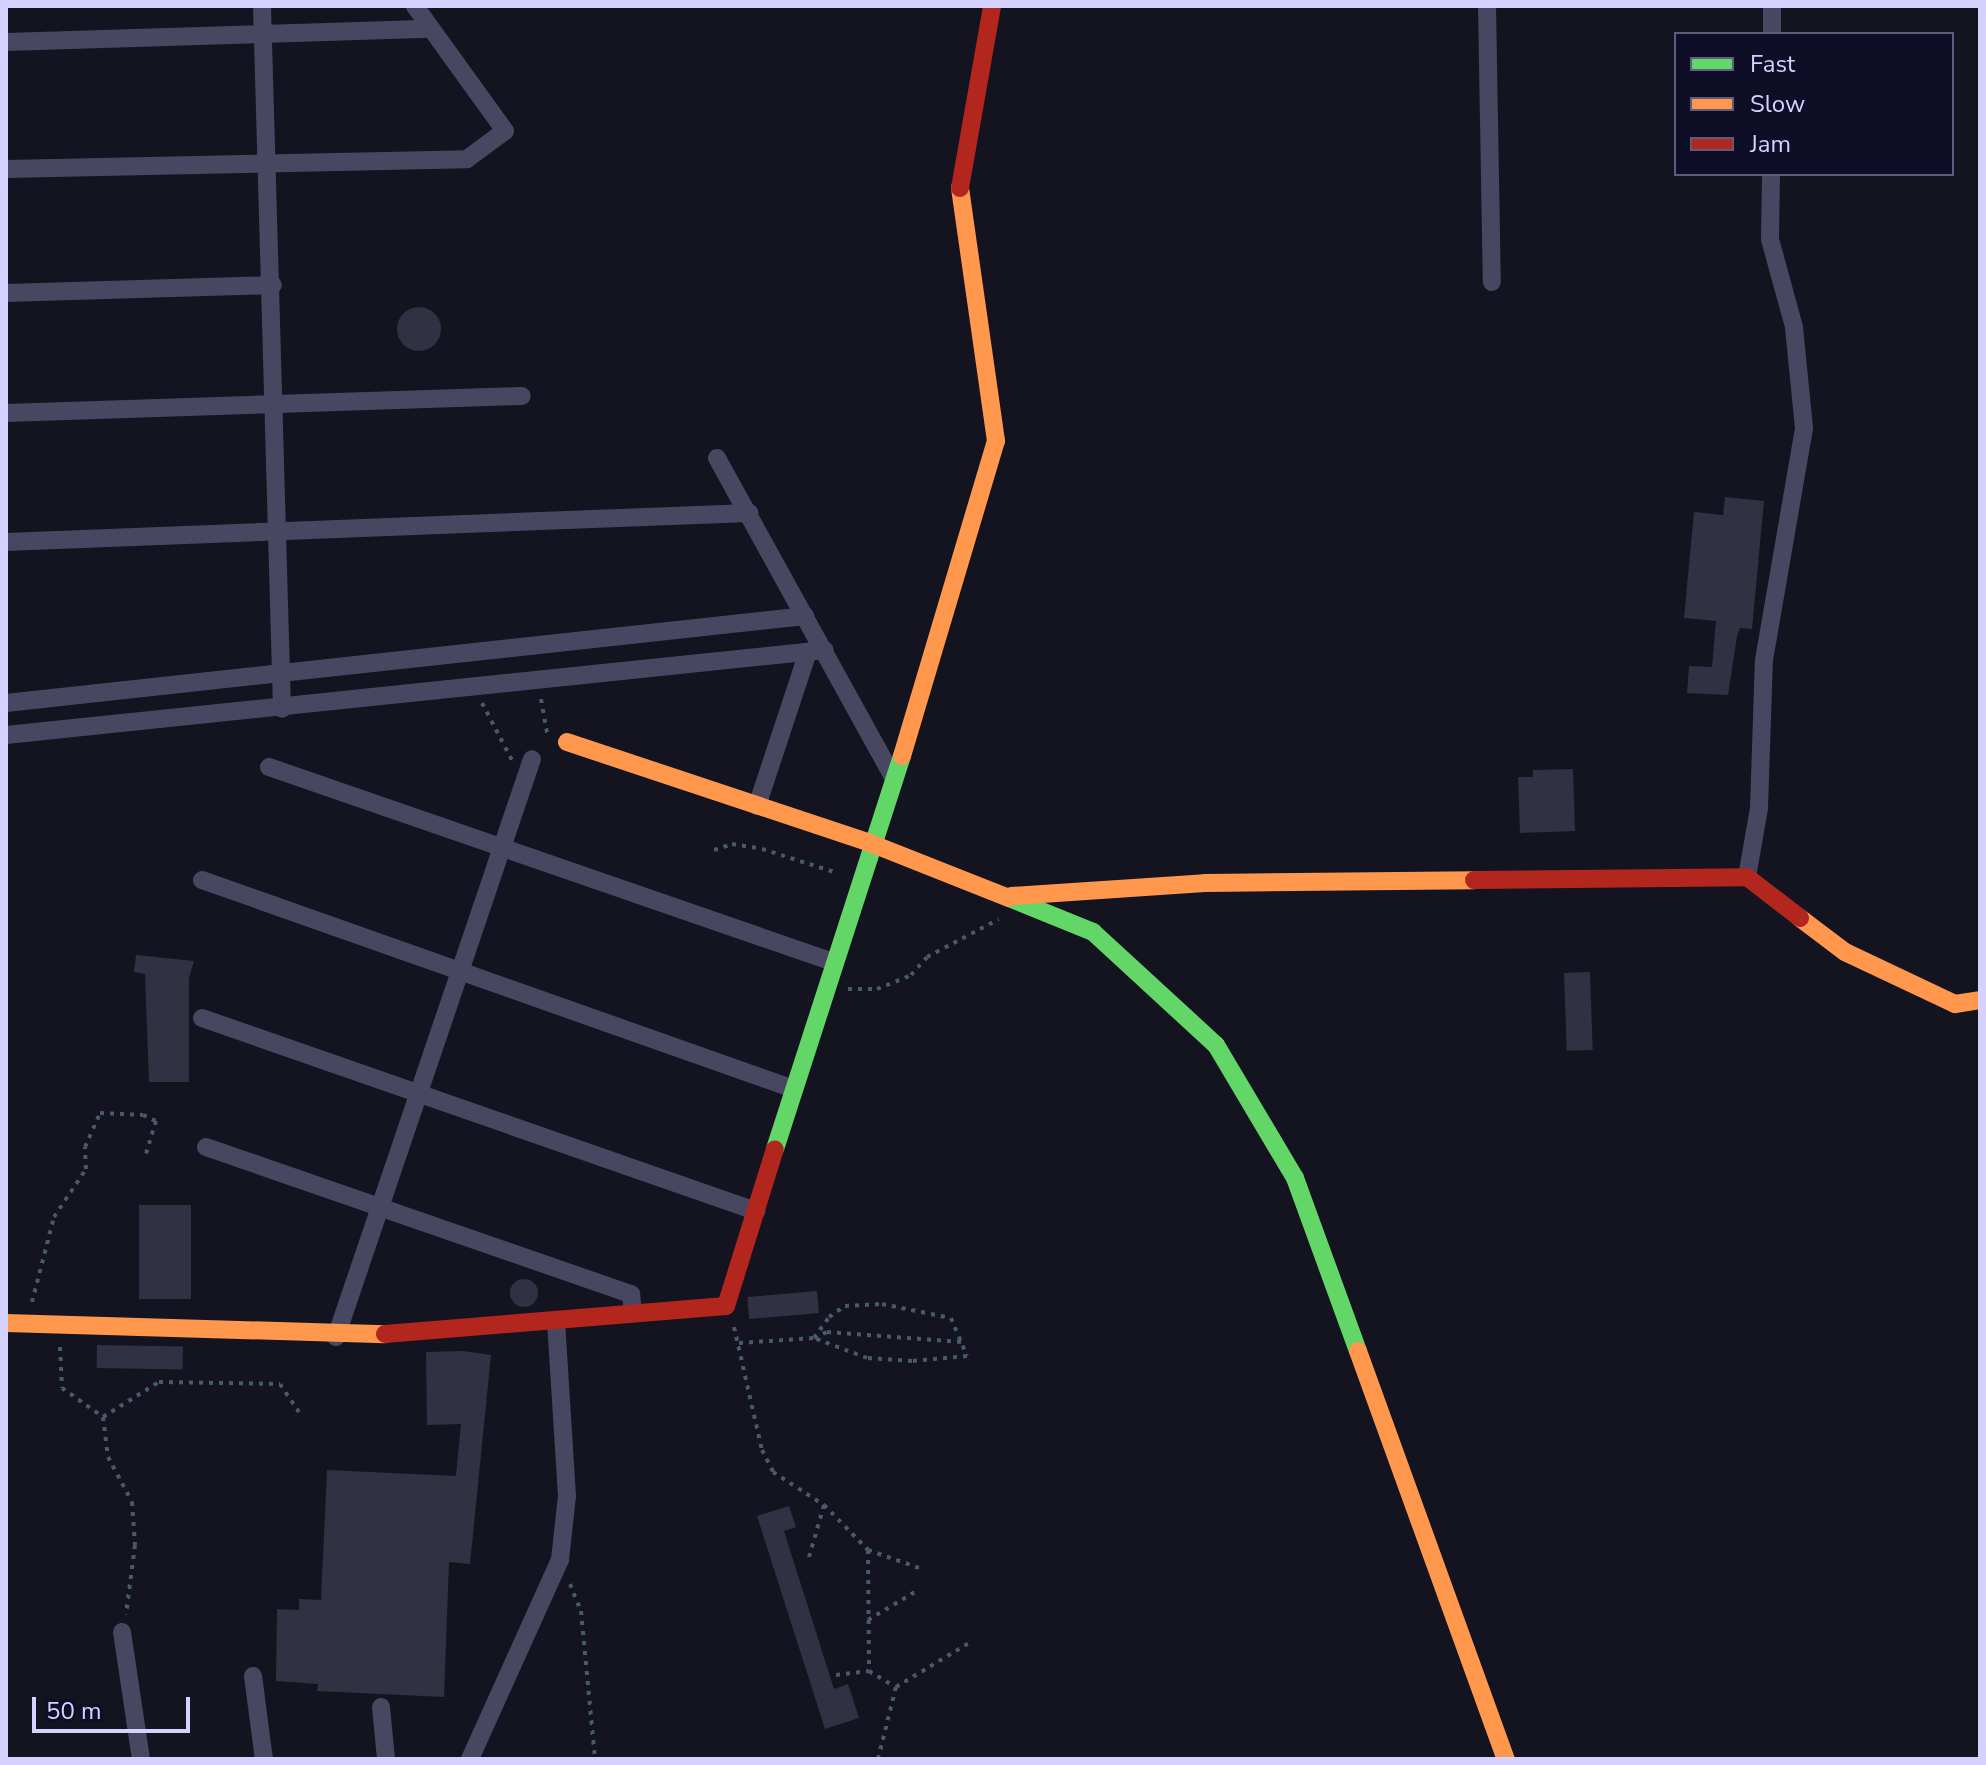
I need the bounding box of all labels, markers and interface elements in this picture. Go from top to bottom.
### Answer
legend [1674,32,1954,176]
text: Fast [1750,48,1795,80]
text: Slow [1750,88,1805,120]
text: Jam [1750,128,1791,160]
scale bar [36,1681,194,1731]
text: 50 m [46,1695,102,1727]

